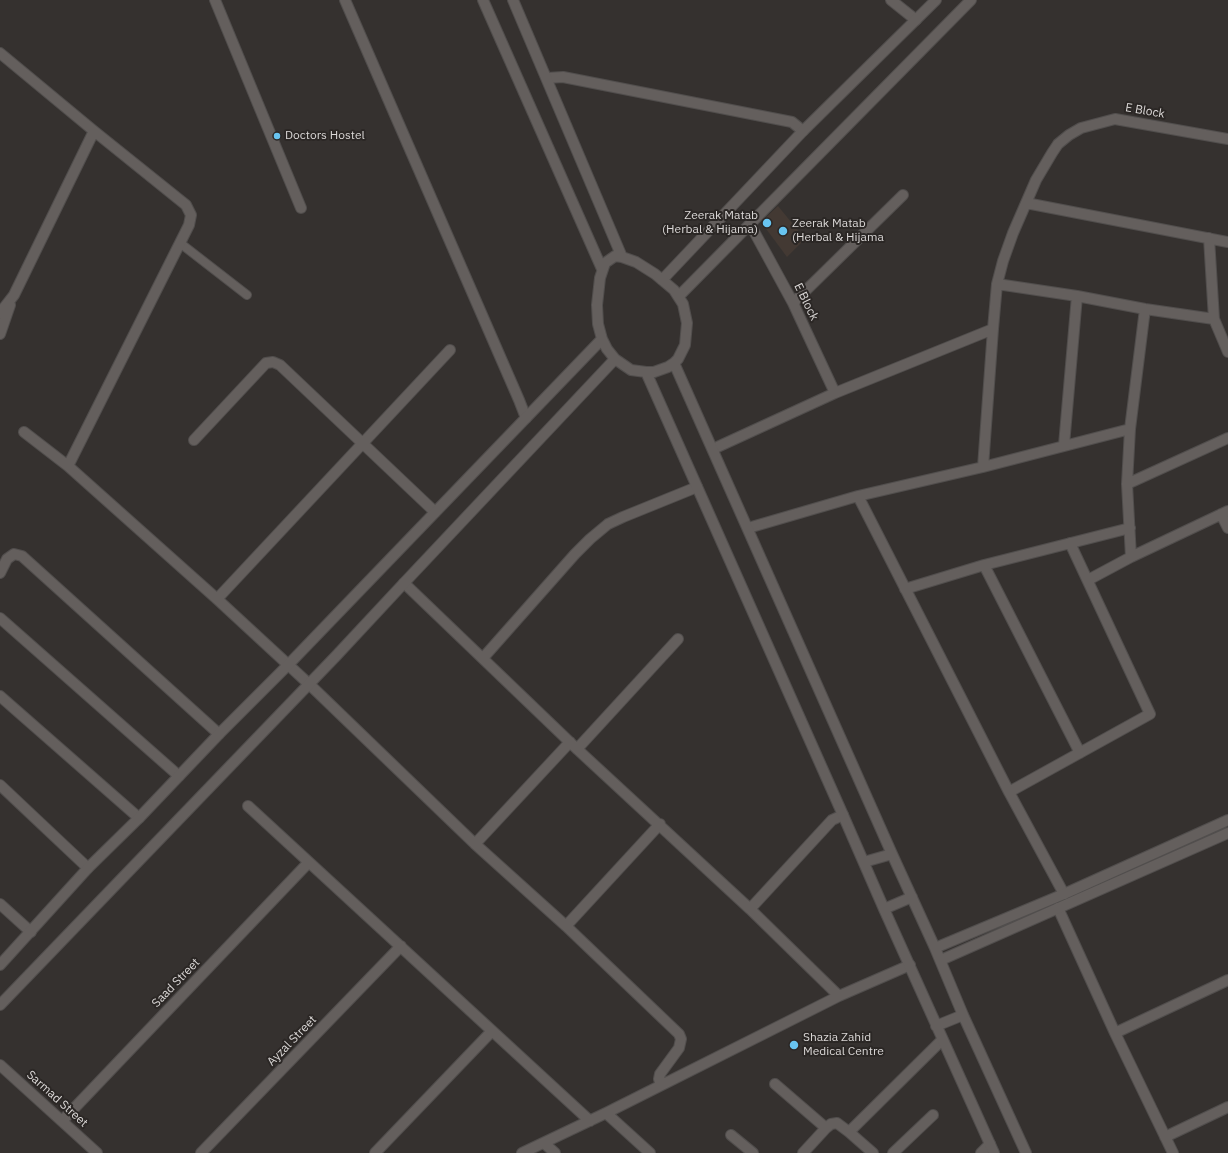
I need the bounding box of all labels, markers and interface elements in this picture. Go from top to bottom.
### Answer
street label: E Block [1124,100,1166,122]
place label: Doctors Hostel [285,129,365,143]
marker: Doctors Hostel [272,131,282,141]
place label: Zeerak Matab (Herbal & Hijama) [662,209,758,237]
marker: Zeerak Matab (Herbal & Hijama) [761,217,773,229]
place label: Zeerak Matab (Herbal & Hijama [792,217,884,245]
marker: Zeerak Matab (Herbal & Hijama [777,225,789,237]
street label: E Block [791,281,821,323]
street label: Saad Street [149,956,203,1010]
street label: Ayzal Street [264,1013,320,1069]
place label: Shazia Zahid Medical Centre [803,1031,884,1059]
marker: Shazia Zahid Medical Centre [788,1039,800,1051]
street label: Sarmad Street [23,1068,91,1130]

